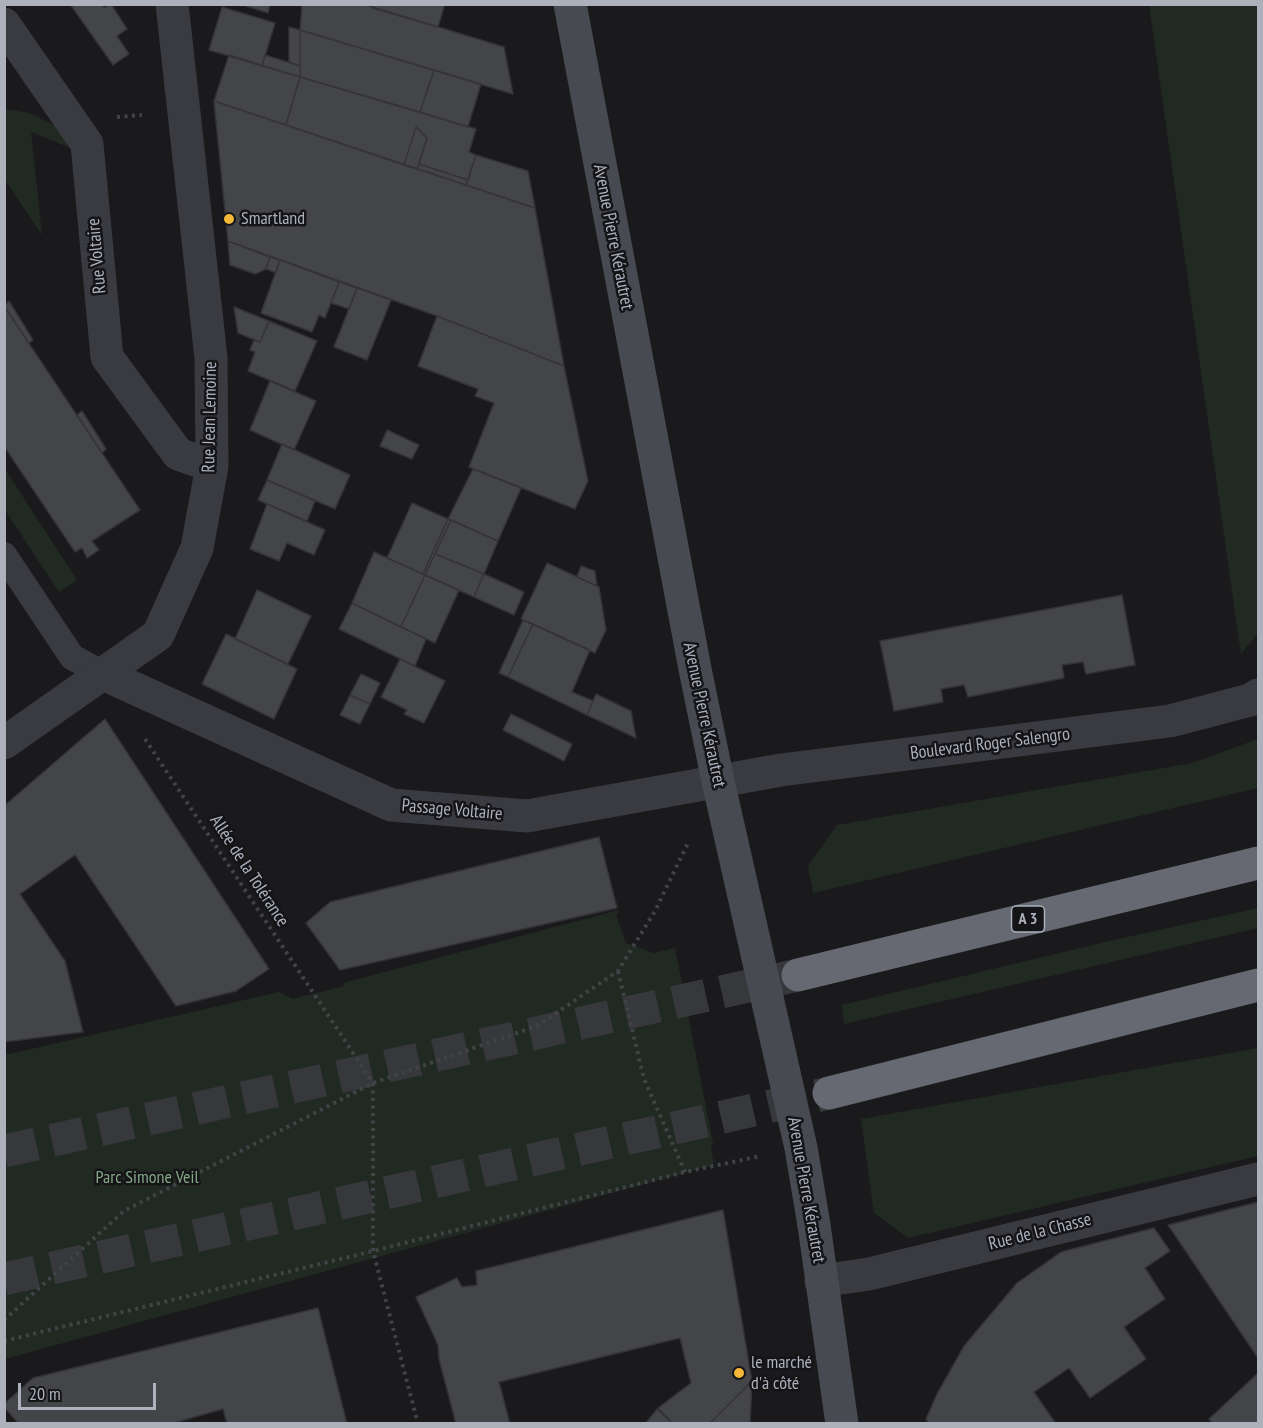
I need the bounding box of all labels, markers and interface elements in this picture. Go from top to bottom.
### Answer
street label: Avenue Pierre Kérautret [588,162,638,312]
place label: Smartland [241,208,305,230]
marker: Smartland [222,212,236,226]
street label: Rue Voltaire [83,217,111,295]
street label: Rue Jean Lemoine [198,361,222,473]
street label: Avenue Pierre Kérautret [678,641,730,789]
street label: Boulevard Roger Salengro [909,723,1071,765]
street label: Passage Voltaire [401,795,503,825]
street label: Allée de la Tolérance [205,811,293,931]
road number: A 3 [1012,906,1044,932]
street label: Avenue Pierre Kérautret [783,1115,829,1265]
park label: Parc Simone Veil [95,1167,199,1189]
street label: Rue de la Chasse [986,1209,1094,1255]
place label: le marché d'à côté [751,1352,812,1394]
marker: le marché d'à côté [732,1366,746,1380]
scale bar [21,1371,159,1409]
text: 20 m [29,1382,61,1405]

